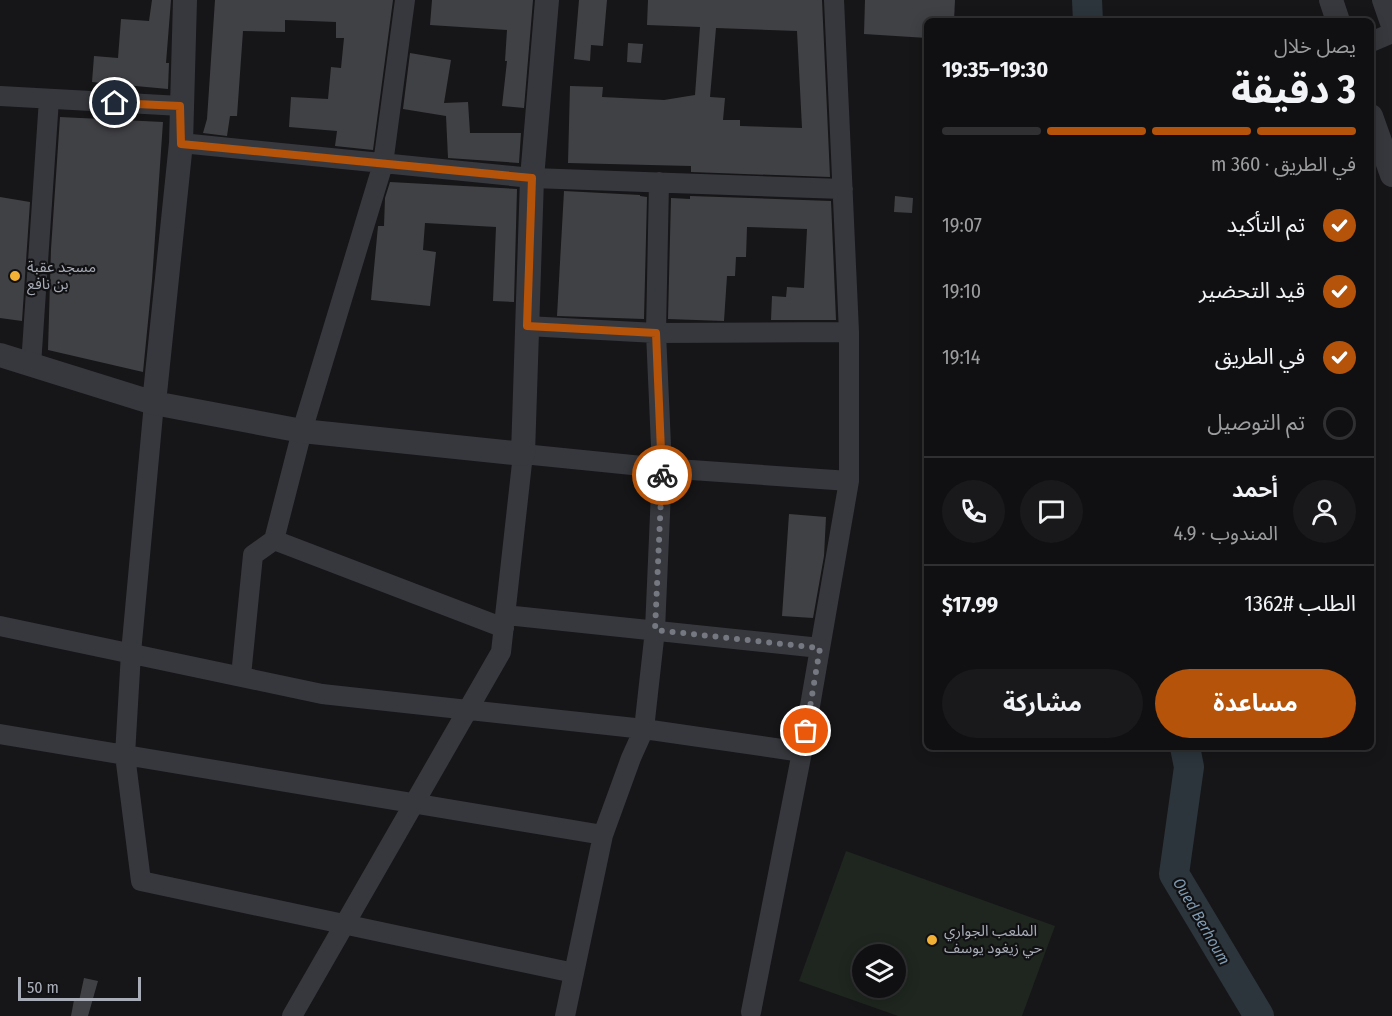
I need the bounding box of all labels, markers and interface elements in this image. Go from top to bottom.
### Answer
text: يصل خلال [1274,34,1356,58]
text: 19:30–19:35 [942,56,1048,83]
text: 3 دقيقة [1231,67,1356,113]
pin [89,77,140,128]
icon: home [98,86,131,119]
text: في الطريق · 360 m [1211,152,1356,176]
icon: check [1323,209,1356,242]
text: تم التأكيد [1226,211,1305,238]
text: 19:07 [942,213,982,237]
place label: مسجد عقبة بن نافع [27,258,96,296]
marker: مسجد عقبة بن نافع [8,269,22,283]
icon: check [1323,275,1356,308]
text: قيد التحضير [1199,277,1305,304]
text: 19:10 [942,279,981,303]
icon: check [1323,341,1356,374]
text: في الطريق [1215,343,1305,370]
text: 19:14 [942,345,980,369]
text: تم التوصيل [1207,409,1305,436]
courier [632,445,692,505]
icon: bike [646,459,679,492]
text: أحمد [1232,476,1278,503]
button: phone [942,480,1005,543]
button: chat [1020,480,1083,543]
button: person [1293,480,1356,543]
text: المندوب · 4.9 [1173,521,1278,545]
text: الطلب #1362 [1244,590,1356,617]
text: $17.99 [942,591,998,618]
button: مشاركة [942,669,1143,738]
button: مساعدة [1155,669,1356,738]
pin [780,705,831,756]
icon: bag [789,714,822,747]
water label: Oued Berhoum [1169,874,1234,968]
place label: الملعب الجواري حي زيغود يوسف [944,922,1042,959]
marker: الملعب الجواري حي زيغود يوسف [925,933,939,947]
map controls [852,944,906,998]
button: layers [852,944,906,998]
scale bar [18,974,141,1002]
text: 50 m [27,978,59,997]

